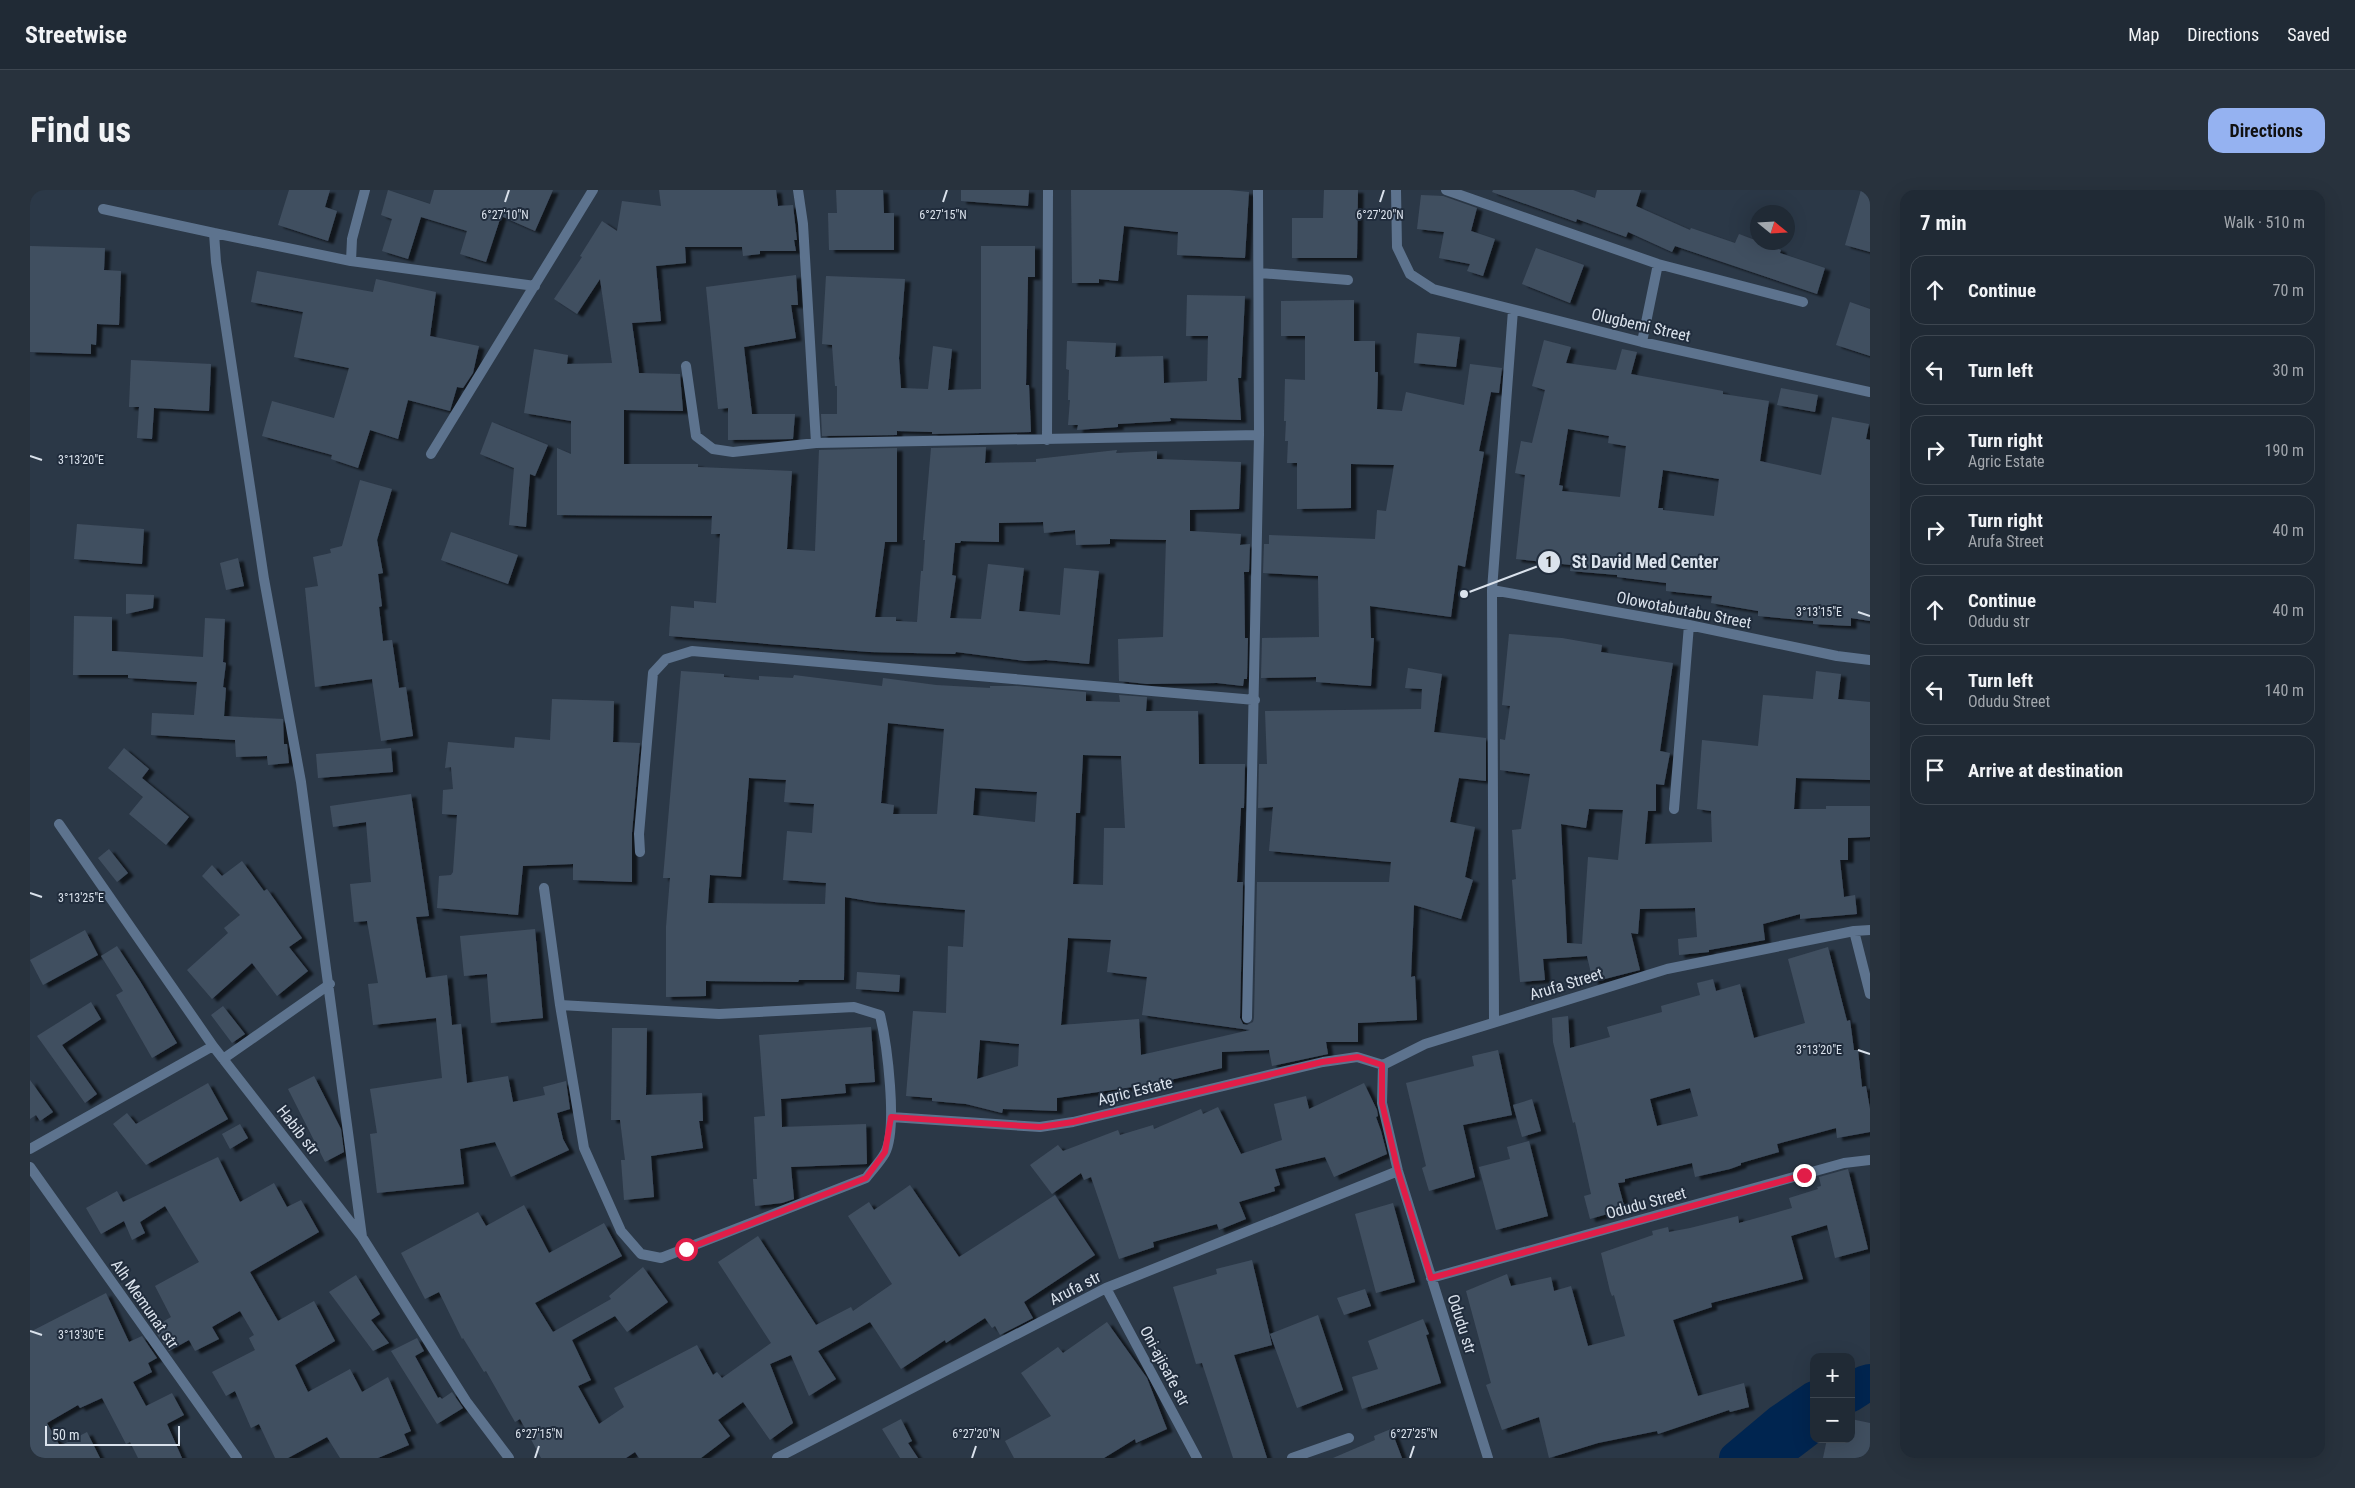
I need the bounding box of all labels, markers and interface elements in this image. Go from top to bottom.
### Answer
text: Streetwise [25,21,127,49]
text: Map [2128,24,2159,45]
text: Directions [2187,24,2259,45]
text: Saved [2287,24,2330,45]
button: Directions [2208,108,2325,153]
text: Find us [30,110,131,151]
north arrow [1750,205,1795,250]
text: 6°27'10"N [481,208,529,222]
text: 6°27'15"N [919,208,967,222]
text: 6°27'20"N [1356,208,1404,222]
text: 7 min [1920,211,1967,235]
text: Walk · 510 m [2224,213,2305,232]
icon: ahead [1921,276,1949,304]
text: Continue [1968,279,2036,302]
text: 70 m [2272,281,2304,300]
street label: Olugbemi Street [1590,304,1693,346]
icon: left [1921,356,1949,384]
text: Turn left [1968,359,2033,382]
text: 30 m [2272,361,2304,380]
text: Turn right [1968,429,2043,452]
icon: right [1921,436,1949,464]
text: 190 m [2265,441,2304,460]
text: Agric Estate [1968,452,2045,471]
text: 3°13'20"E [58,453,104,467]
text: Turn right [1968,509,2043,532]
icon: right [1921,516,1949,544]
text: 40 m [2272,521,2304,540]
text: Arufa Street [1968,532,2044,551]
callout: St David Med Center [1537,545,1729,578]
text: St David Med Center [1572,551,1718,572]
text: 1 [1545,553,1553,571]
street label: Olowotabutabu Street [1615,588,1753,632]
text: Continue [1968,589,2036,612]
icon: ahead [1921,596,1949,624]
text: 40 m [2272,601,2304,620]
text: 3°13'15"E [1796,605,1842,619]
text: Odudu str [1968,612,2030,631]
text: Turn left [1968,669,2033,692]
icon: left [1921,676,1949,704]
text: 140 m [2265,681,2304,700]
text: Odudu Street [1968,692,2050,711]
icon: arrive [1921,756,1949,784]
text: Arrive at destination [1968,759,2123,782]
text: 3°13'25"E [58,891,104,905]
street label: Arufa Street [1527,964,1605,1004]
text: 3°13'20"E [1796,1043,1842,1057]
street label: Agric Estate [1096,1073,1174,1109]
street label: Habib str [273,1101,323,1159]
route end [1793,1164,1816,1187]
street label: Odudu Street [1604,1183,1688,1223]
route start [675,1238,698,1261]
street label: Alh Memunat str [107,1256,183,1352]
street label: Arufa str [1046,1267,1104,1309]
street label: Odudu str [1443,1292,1481,1356]
street label: Oni-ajisafe str [1136,1323,1194,1409]
text: 3°13'30"E [58,1328,104,1342]
map controls [1810,1353,1855,1443]
button: + [1810,1353,1855,1398]
button: − [1810,1398,1855,1443]
scale bar [45,1423,180,1446]
text: 50 m [52,1427,80,1443]
text: 6°27'15"N [515,1427,563,1441]
text: 6°27'20"N [952,1427,1000,1441]
text: 6°27'25"N [1390,1427,1438,1441]

